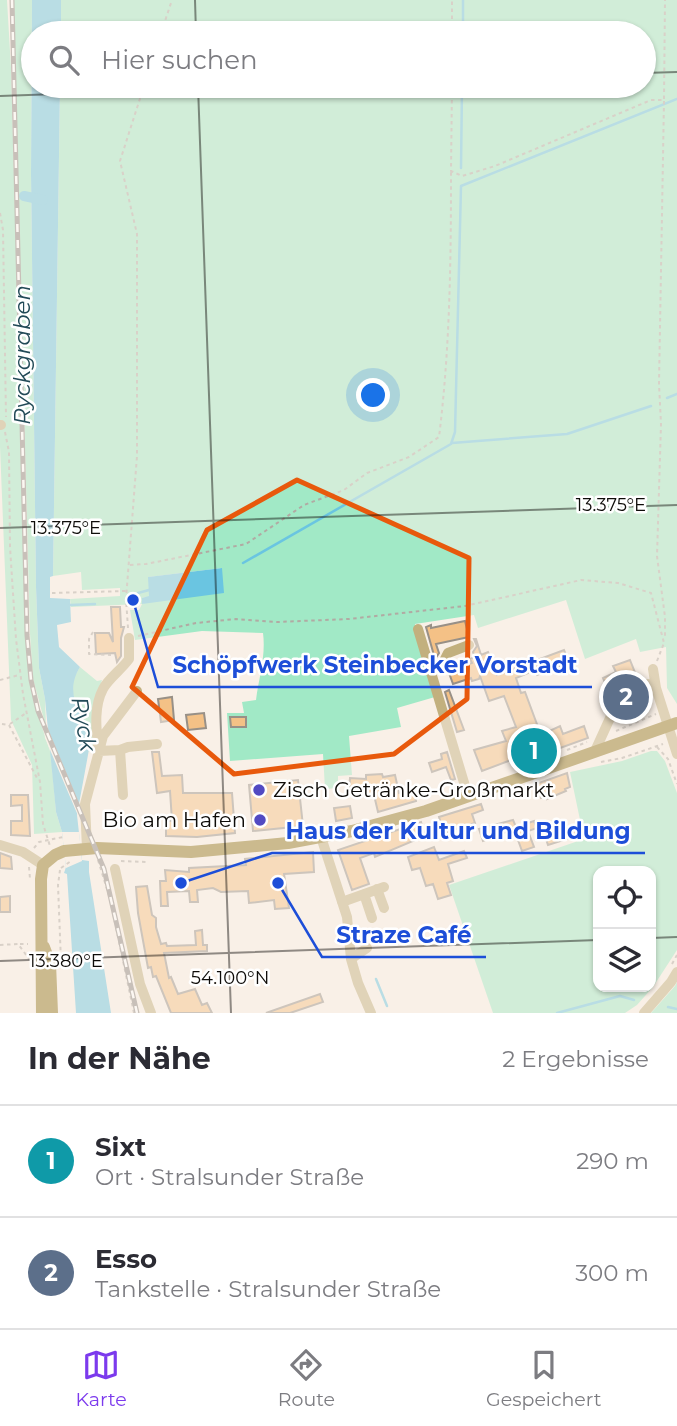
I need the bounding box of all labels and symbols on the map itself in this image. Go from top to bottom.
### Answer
water label: Ryckgraben [8,285,36,425]
your location [356,378,390,412]
text: 13.375°E [576,494,646,516]
text: 13.375°E [31,517,101,539]
callout: Schöpfwerk Steinbecker Vorstadt [158,643,592,687]
text: Schöpfwerk Steinbecker Vorstadt [172,651,578,679]
pin: 2 [603,671,649,723]
water label: Ryck [65,694,103,755]
pin: 1 [511,725,557,777]
place label: Zisch Getränke-Großmarkt [273,777,554,802]
marker: Zisch Getränke-Großmarkt [251,782,267,798]
place label: Bio am Hafen [102,807,246,832]
callout: Haus der Kultur und Bildung [272,809,645,853]
marker: Bio am Hafen [252,812,268,828]
text: Haus der Kultur und Bildung [285,817,631,845]
callout: Straze Café [322,913,486,957]
text: Straze Café [336,921,472,949]
text: 13.380°E [29,950,103,972]
text: 54.100°N [191,967,269,989]

